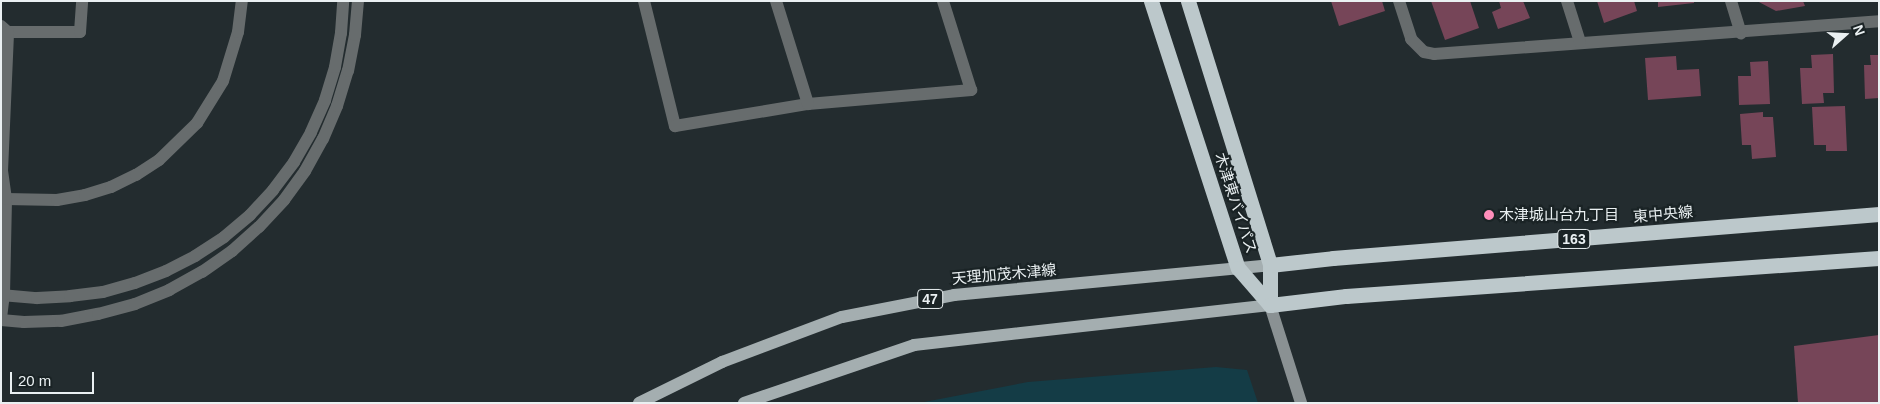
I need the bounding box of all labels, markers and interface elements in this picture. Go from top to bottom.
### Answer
north arrow [1820,10,1870,60]
text: N [1850,23,1868,38]
street label: 木津東バイパス [1211,150,1261,256]
street label: 東中央線 [1632,202,1694,226]
place label: 木津城山台九丁目 [1499,206,1619,224]
marker: 木津城山台九丁目 [1483,209,1495,221]
road number: 163 [1556,228,1592,250]
street label: 天理加茂木津線 [951,260,1057,288]
road number: 47 [916,288,944,310]
scale bar [12,362,96,394]
text: 20 m [18,372,51,389]

